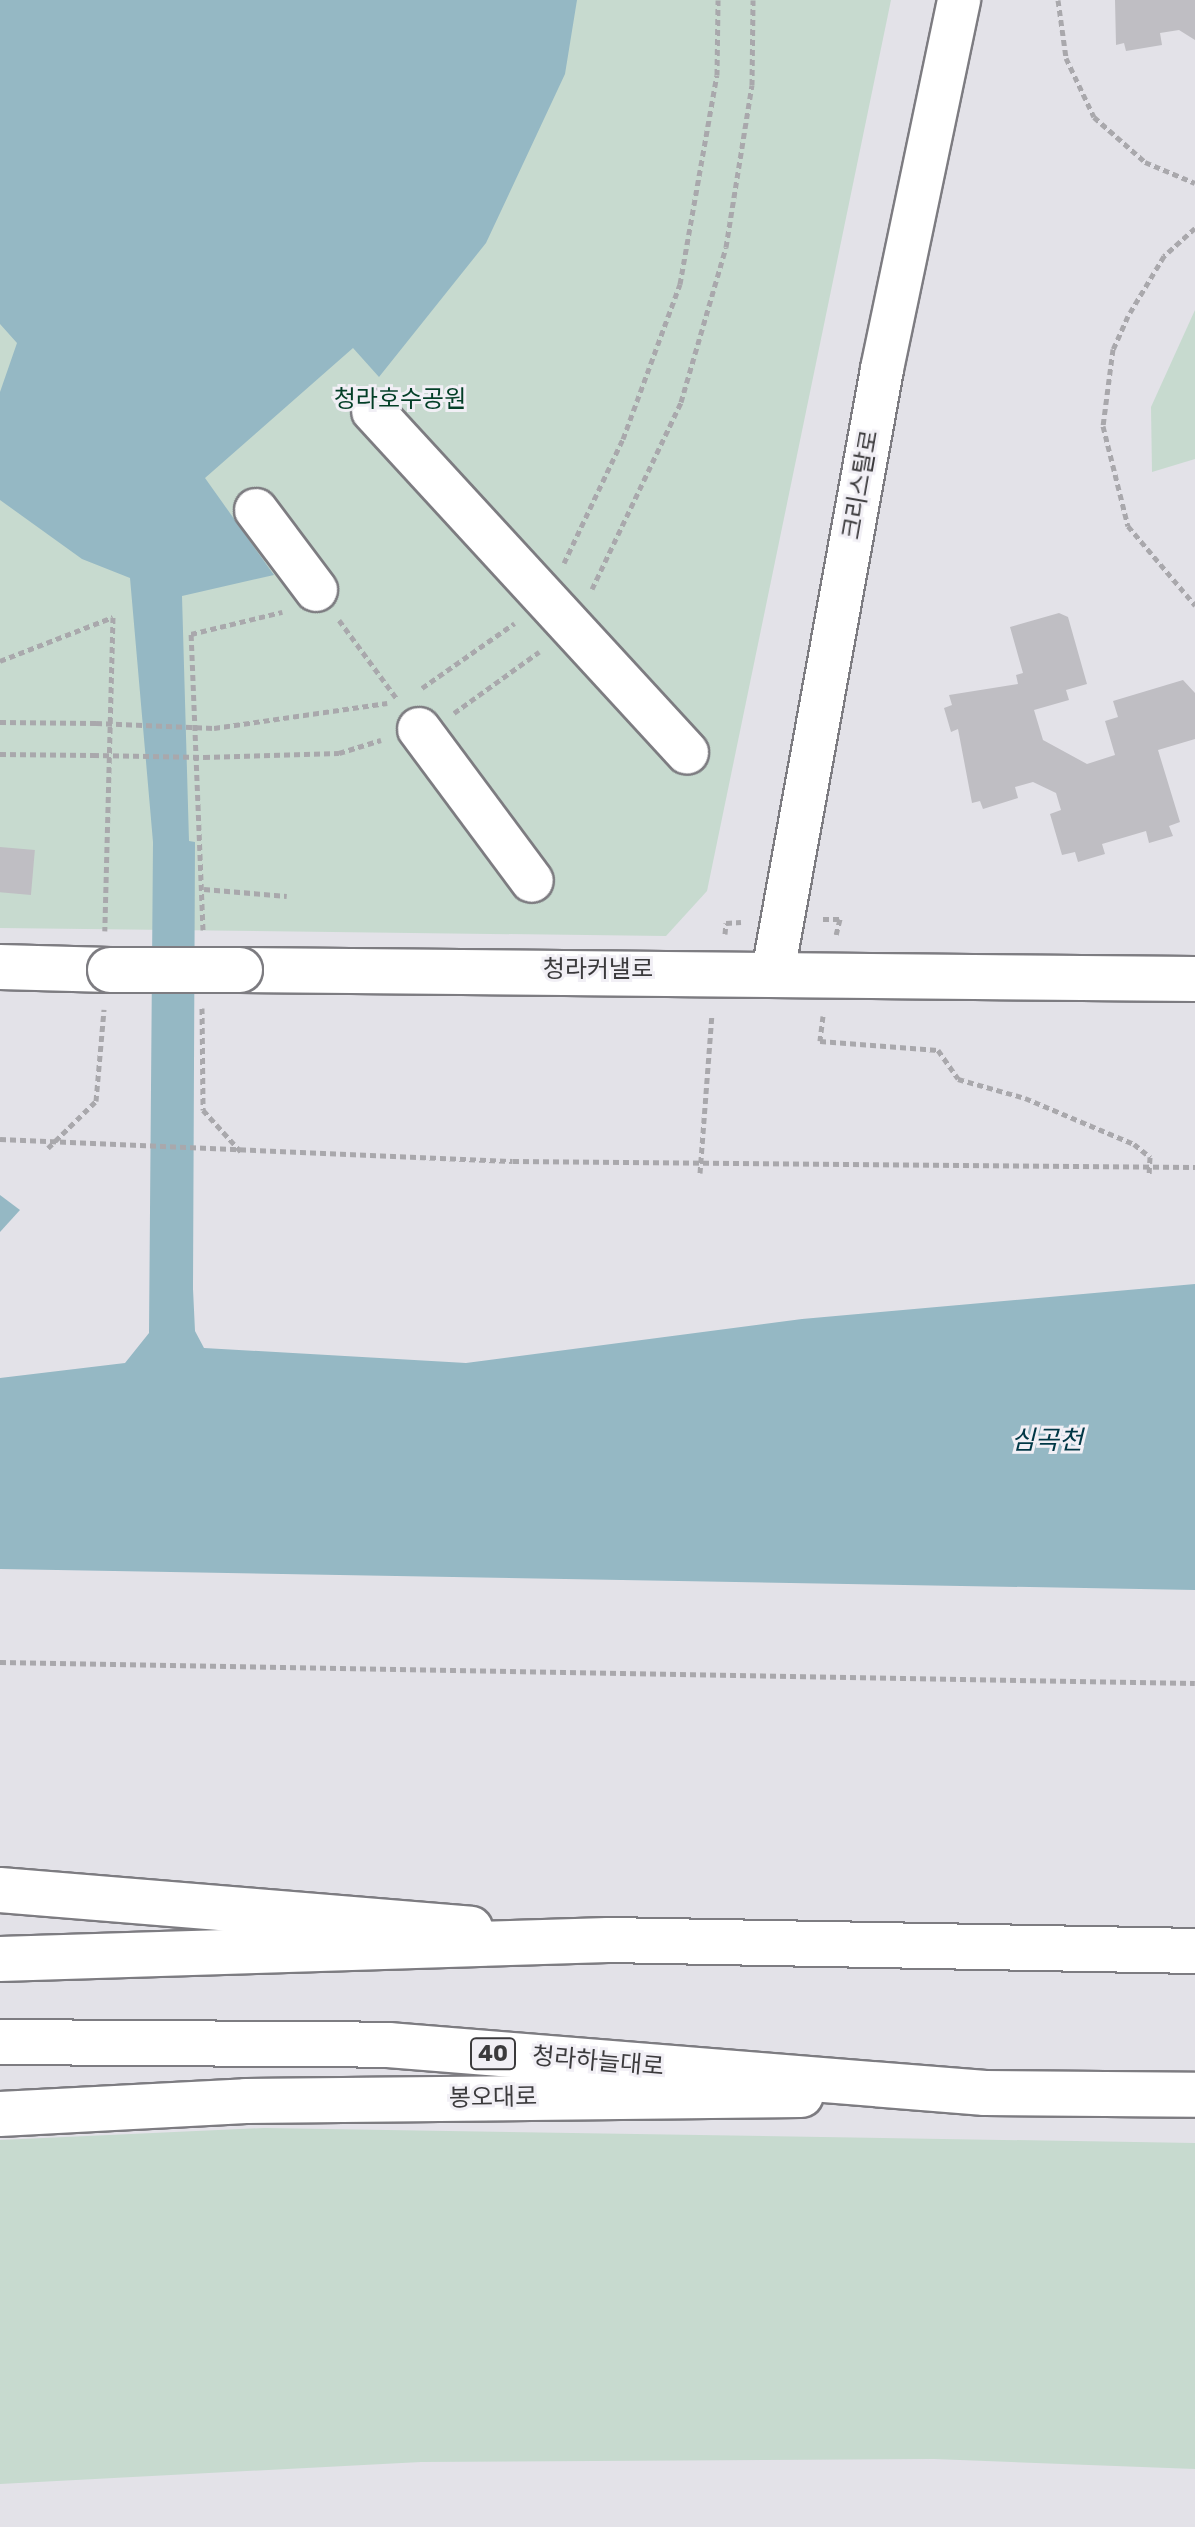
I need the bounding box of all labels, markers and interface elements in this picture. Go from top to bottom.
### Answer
park label: 청라호수공원 [334,386,466,414]
street label: 크리스탈로 [837,428,885,542]
street label: 청라커낼로 [543,956,653,984]
water label: 심곡천 [1011,1425,1083,1457]
road number: 40 [469,2036,517,2072]
street label: 청라하늘대로 [531,2042,665,2082]
street label: 봉오대로 [449,2083,537,2113]

